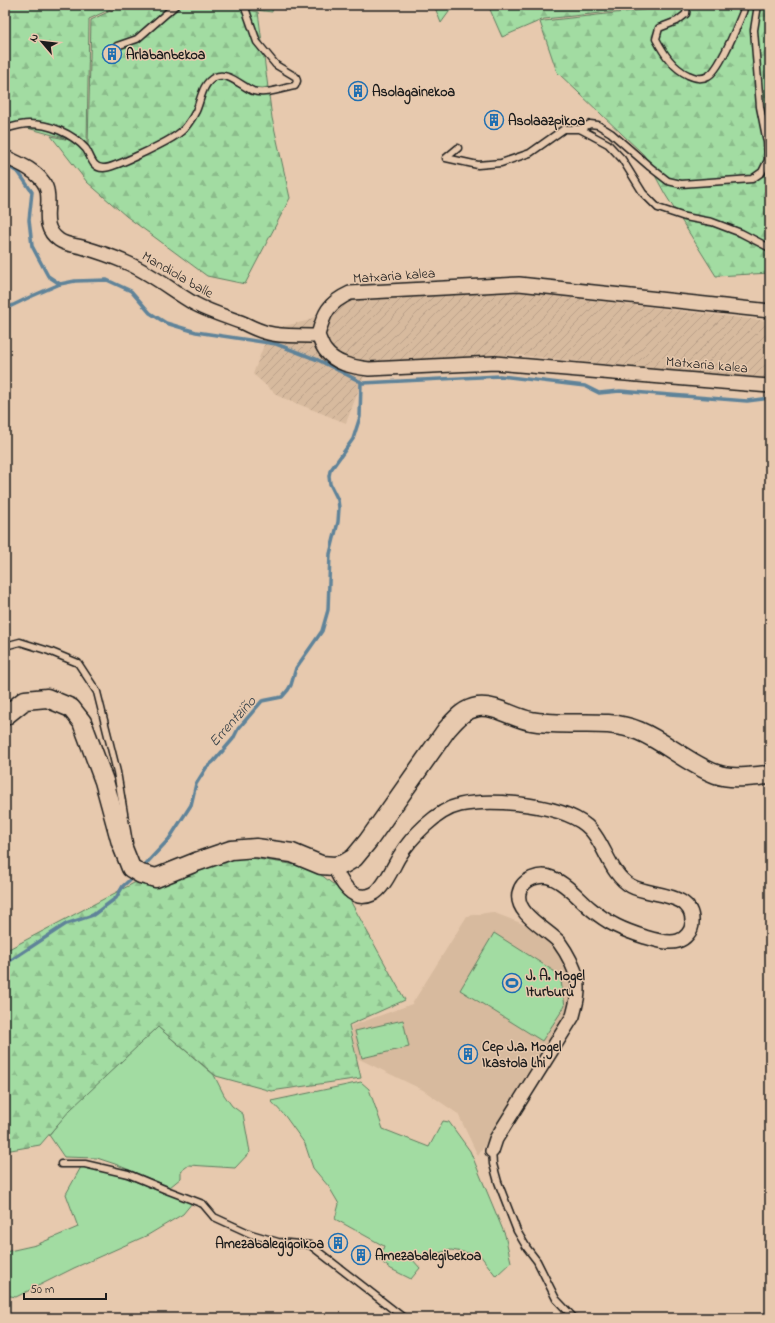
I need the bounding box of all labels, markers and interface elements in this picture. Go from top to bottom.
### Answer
north arrow [22,22,62,62]
text: N [25,31,43,45]
building icon: Arlabanbekoa [101,43,123,65]
place label: Arlabanbekoa [126,45,206,66]
building icon: Asolagainekoa [347,80,369,102]
place label: Asolagainekoa [372,82,455,105]
building icon: Asolaazpikoa [483,109,505,131]
place label: Asolaazpikoa [508,111,585,132]
street label: Mandiola balle [138,246,218,305]
street label: Matxaria kalea [352,263,436,290]
street label: Matxaria kalea [665,351,749,380]
water label: Errentziño [204,690,262,752]
place label: J. A. Mogel Iturburu [526,966,586,1003]
sports icon: J. A. Mogel Iturburu [501,972,523,994]
place label: Cep J.a. Mogel Ikastola Lhi [482,1037,562,1074]
building icon: Cep J.a. Mogel Ikastola Lhi [457,1043,479,1065]
building icon: Amezabalegigoikoa [327,1232,349,1254]
place label: Amezabalegigoikoa [215,1234,324,1257]
building icon: Amezabalegibekoa [350,1244,372,1266]
place label: Amezabalegibekoa [375,1246,482,1269]
scale bar [24,1275,106,1301]
text: 50 m [30,1281,54,1299]

